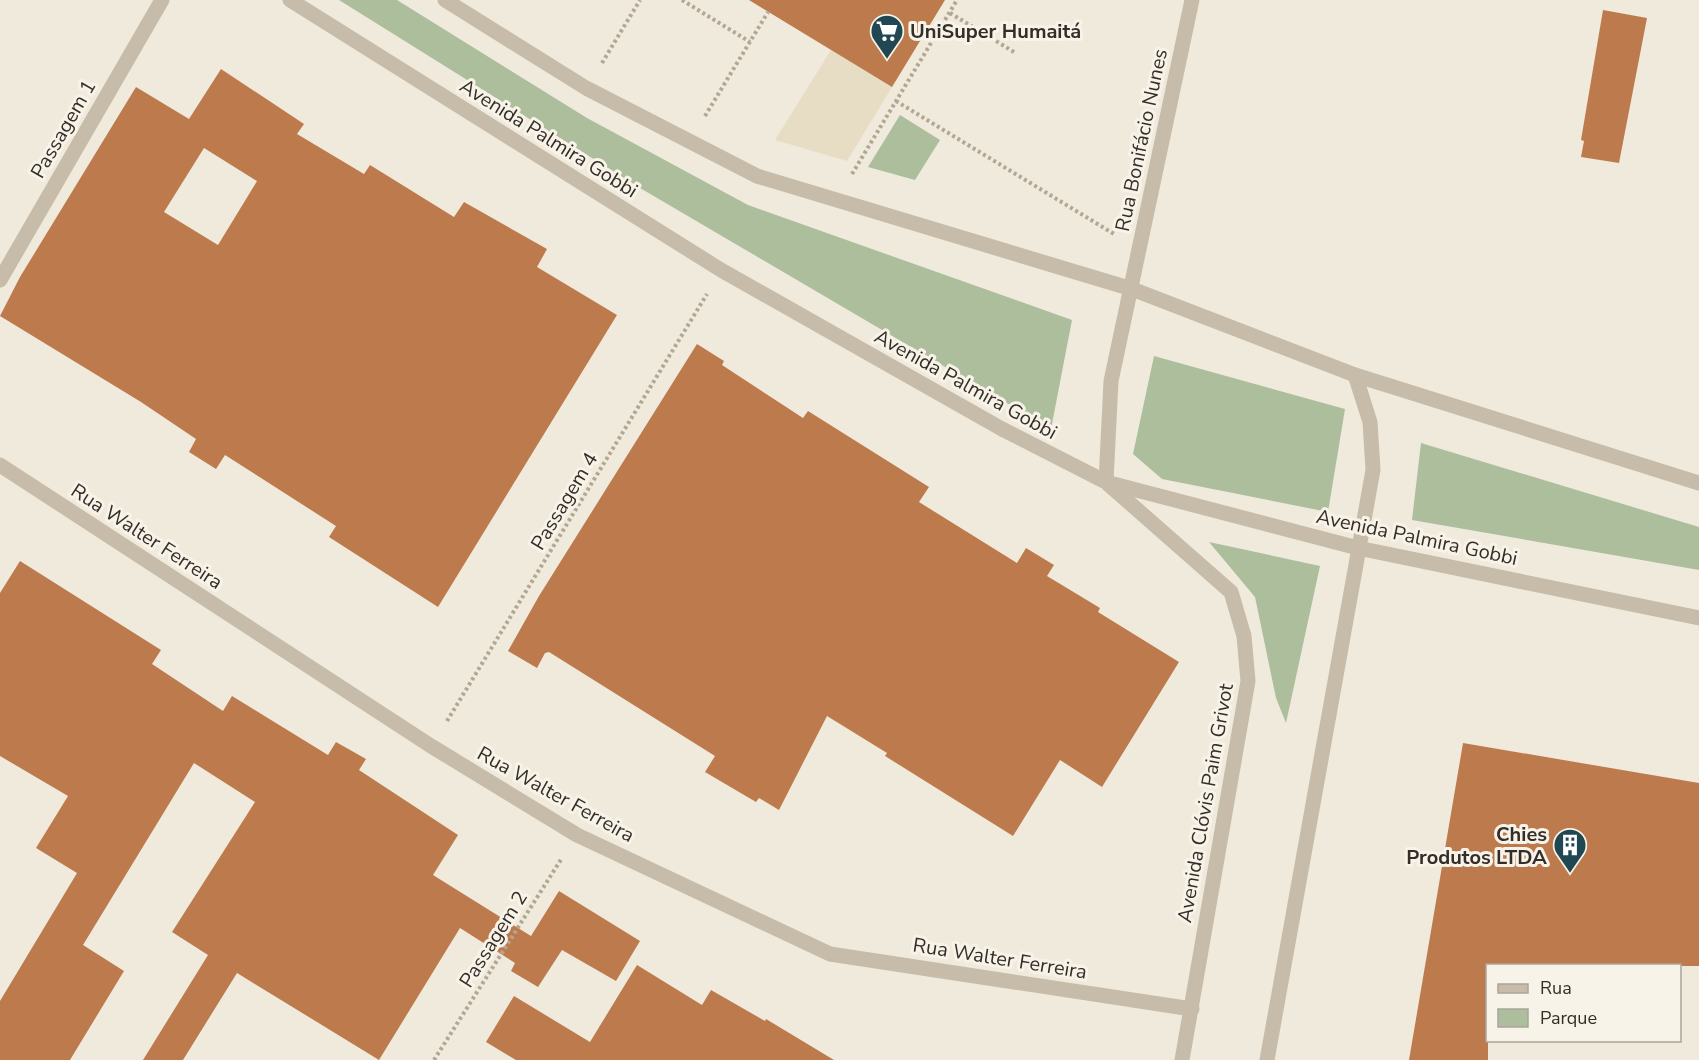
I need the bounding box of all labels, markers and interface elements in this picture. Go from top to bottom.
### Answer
supermarket icon: UniSuper Humaitá [869,13,905,60]
place label: UniSuper Humaitá [910,18,1081,45]
street label: Rua Bonifácio Nunes [1109,46,1174,234]
street label: Avenida Palmira Gobbi [455,73,643,204]
street label: Passagem 1 [24,75,102,183]
street label: Avenida Palmira Gobbi [870,323,1062,446]
street label: Passagem 4 [525,447,604,555]
street label: Rua Walter Ferreira [66,477,228,596]
street label: Avenida Palmira Gobbi [1314,503,1520,572]
street label: Avenida Clóvis Paim Grivot [1171,680,1240,925]
street label: Rua Walter Ferreira [472,740,639,849]
place label: Chies Produtos LTDA [1406,821,1547,871]
building icon: Chies Produtos LTDA [1552,827,1588,874]
street label: Passagem 2 [453,886,534,993]
street label: Rua Walter Ferreira [911,931,1089,986]
legend [1486,964,1681,1042]
text: Rua [1540,976,1572,1000]
text: Parque [1540,1006,1597,1030]

